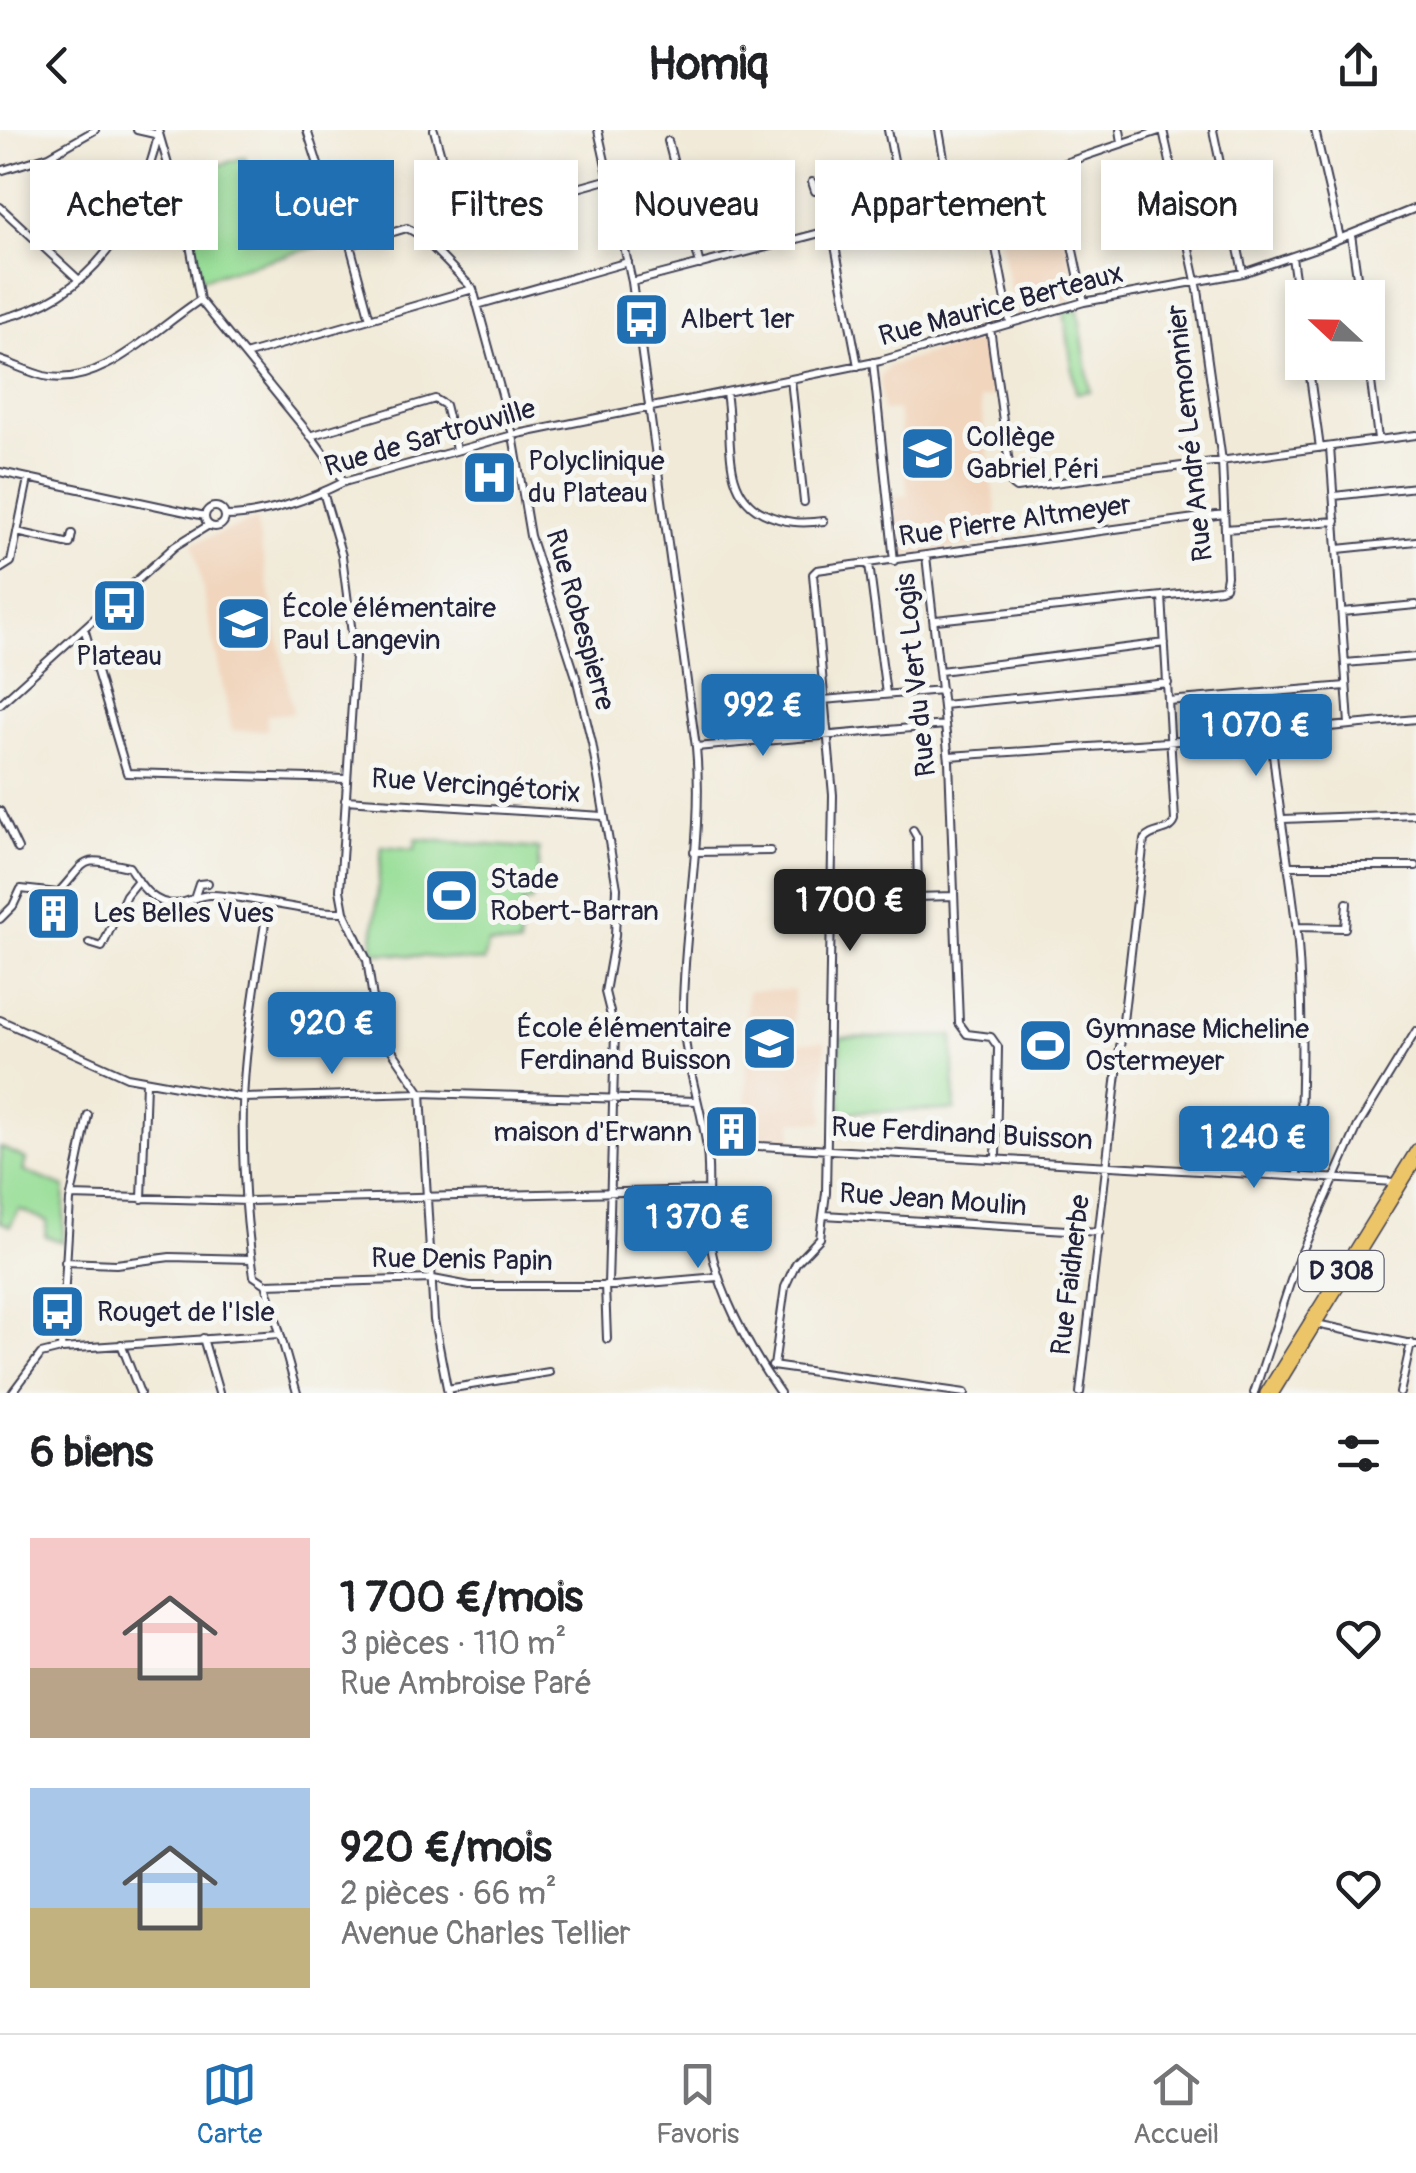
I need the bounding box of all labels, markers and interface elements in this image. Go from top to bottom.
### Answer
text: Homiq [648,37,768,93]
icon: back [30,38,85,93]
icon: share [1331,38,1386,93]
chip: Acheter [30,160,218,250]
chip: Louer [238,160,394,250]
chip: Filtres [414,160,578,250]
chip: Nouveau [598,160,795,250]
chip: Appartement [815,160,1081,250]
chip: Maison [1101,160,1273,250]
street label: Rue Maurice Berteaux [875,256,1127,354]
north arrow [1285,280,1385,380]
map controls [1285,280,1385,380]
bus stop icon: Albert 1er [611,289,671,349]
place label: Albert 1er [680,302,795,337]
street label: Rue André Lemonnier [1159,303,1221,563]
street label: Rue de Sartrouville [320,391,540,485]
place label: Collège Gabriel Péri [966,420,1098,487]
school or university icon: Collège Gabriel Péri [897,423,957,483]
place label: Polyclinique du Plateau [528,444,665,511]
hospital icon: Polyclinique du Plateau [459,447,519,507]
street label: Rue Pierre Altmeyer [897,487,1133,555]
street label: Rue Robespierre [537,525,623,715]
street label: Rue du Vert Logis [888,571,944,778]
bus stop icon: Plateau [89,575,149,635]
place label: École élémentaire Paul Langevin [282,591,496,658]
school or university icon: École élémentaire Paul Langevin [213,594,273,654]
place label: Plateau [76,639,162,674]
pin: 992 € [693,674,833,759]
text: 992 € [724,686,802,726]
pin: 1 070 € [1164,694,1348,779]
text: 1 070 € [1202,706,1310,746]
street label: Rue Vercingétorix [370,761,582,811]
place label: Stade Robert-Barran [490,862,659,929]
sports icon: Stade Robert-Barran [421,865,481,925]
pin: 1 700 € [758,869,942,954]
text: 1 700 € [796,881,904,921]
building icon: Les Belles Vues [24,883,84,943]
place label: Les Belles Vues [93,896,274,931]
pin: 920 € [262,992,402,1077]
text: 920 € [290,1004,374,1044]
place label: École élémentaire Ferdinand Buisson [517,1011,731,1078]
place label: Gymnase Micheline Ostermeyer [1085,1012,1309,1079]
school or university icon: École élémentaire Ferdinand Buisson [740,1014,800,1074]
sports icon: Gymnase Micheline Ostermeyer [1016,1015,1076,1075]
building icon: maison d'Erwann [701,1102,761,1162]
pin: 1 240 € [1162,1106,1346,1191]
street label: Rue Ferdinand Buisson [830,1110,1094,1158]
place label: maison d'Erwann [493,1115,692,1150]
text: 1 240 € [1201,1118,1307,1158]
street label: Rue Jean Moulin [838,1176,1028,1224]
pin: 1 370 € [606,1186,790,1271]
street label: Rue Faidherbe [1044,1192,1098,1357]
text: 1 370 € [646,1198,750,1238]
street label: Rue Denis Papin [371,1241,553,1279]
road number: D 308 [1298,1251,1384,1291]
bus stop icon: Rouget de l'Isle [28,1282,88,1342]
place label: Rouget de l'Isle [97,1295,275,1330]
icon: filters [1331,1426,1386,1481]
text: 6 biens [30,1427,153,1479]
text: 1 700 €/mois [340,1572,583,1624]
icon: home [110,1578,230,1698]
icon: heart [1331,1611,1386,1666]
text: 3 pièces · 110 m² [340,1624,566,1664]
text: Rue Ambroise Paré [340,1664,592,1704]
text: 920 €/mois [340,1822,552,1874]
icon: home [110,1828,230,1948]
icon: heart [1331,1861,1386,1916]
text: 2 pièces · 66 m² [340,1874,557,1914]
text: Avenue Charles Tellier [340,1914,631,1954]
tab: Carte [197,2057,262,2152]
tab: Favoris [656,2057,739,2152]
tab: Accueil [1133,2057,1219,2152]

